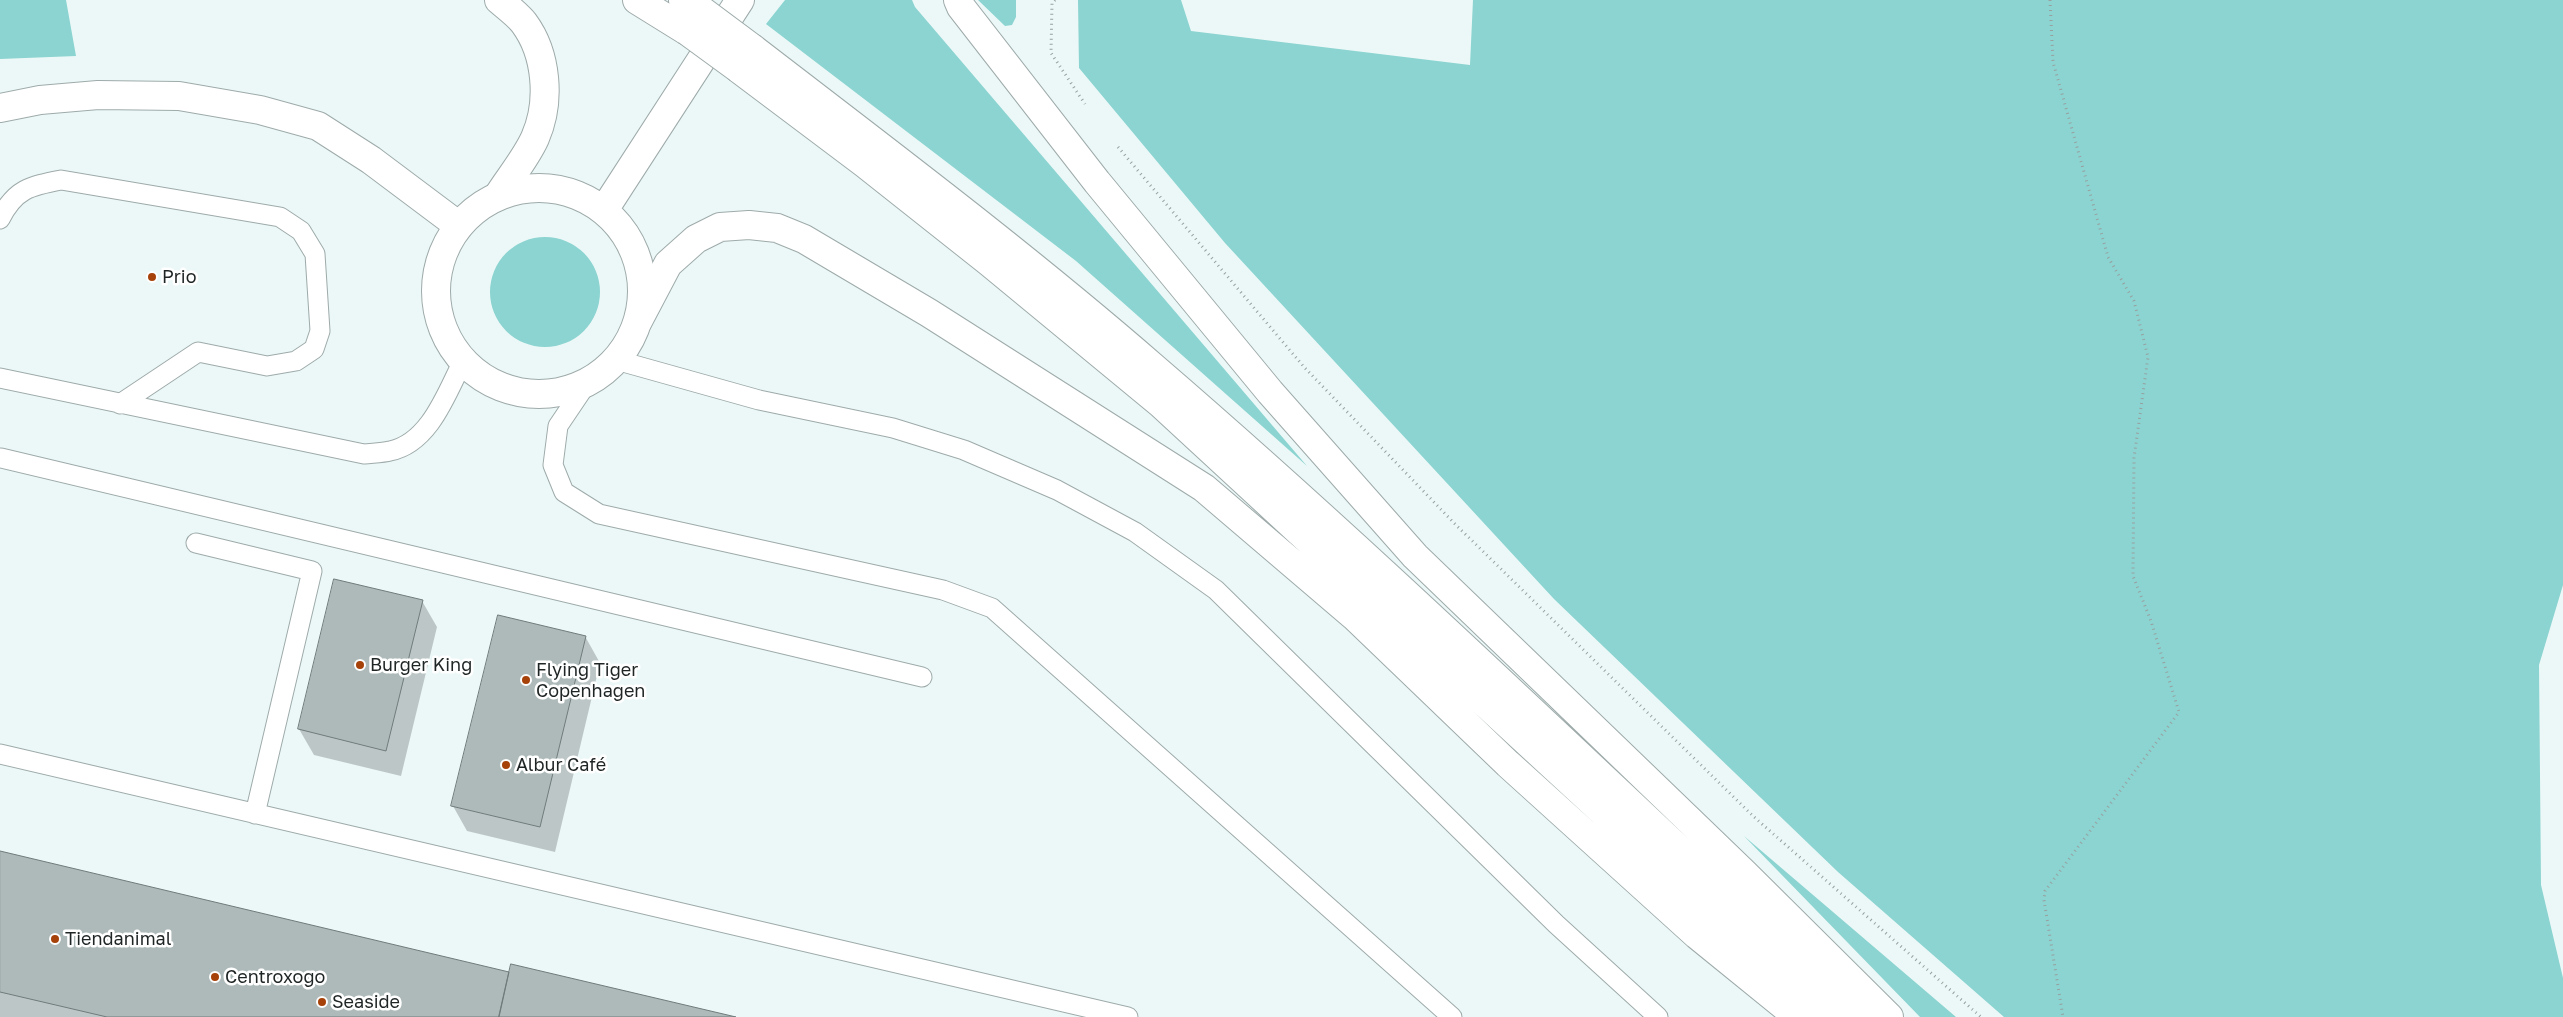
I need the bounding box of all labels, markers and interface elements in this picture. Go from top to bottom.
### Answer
place label: Prio [162,266,196,288]
marker: Prio [146,271,158,283]
place label: Burger King [370,654,472,676]
marker: Burger King [354,659,366,671]
place label: Flying Tiger Copenhagen [536,659,645,702]
marker: Flying Tiger Copenhagen [520,674,532,686]
place label: Albur Café [516,754,606,776]
marker: Albur Café [500,759,512,771]
place label: Tiendanimal [65,928,171,950]
marker: Tiendanimal [49,933,61,945]
place label: Centroxogo [225,966,325,988]
marker: Centroxogo [209,971,221,983]
place label: Seaside [332,991,400,1013]
marker: Seaside [316,996,328,1008]

